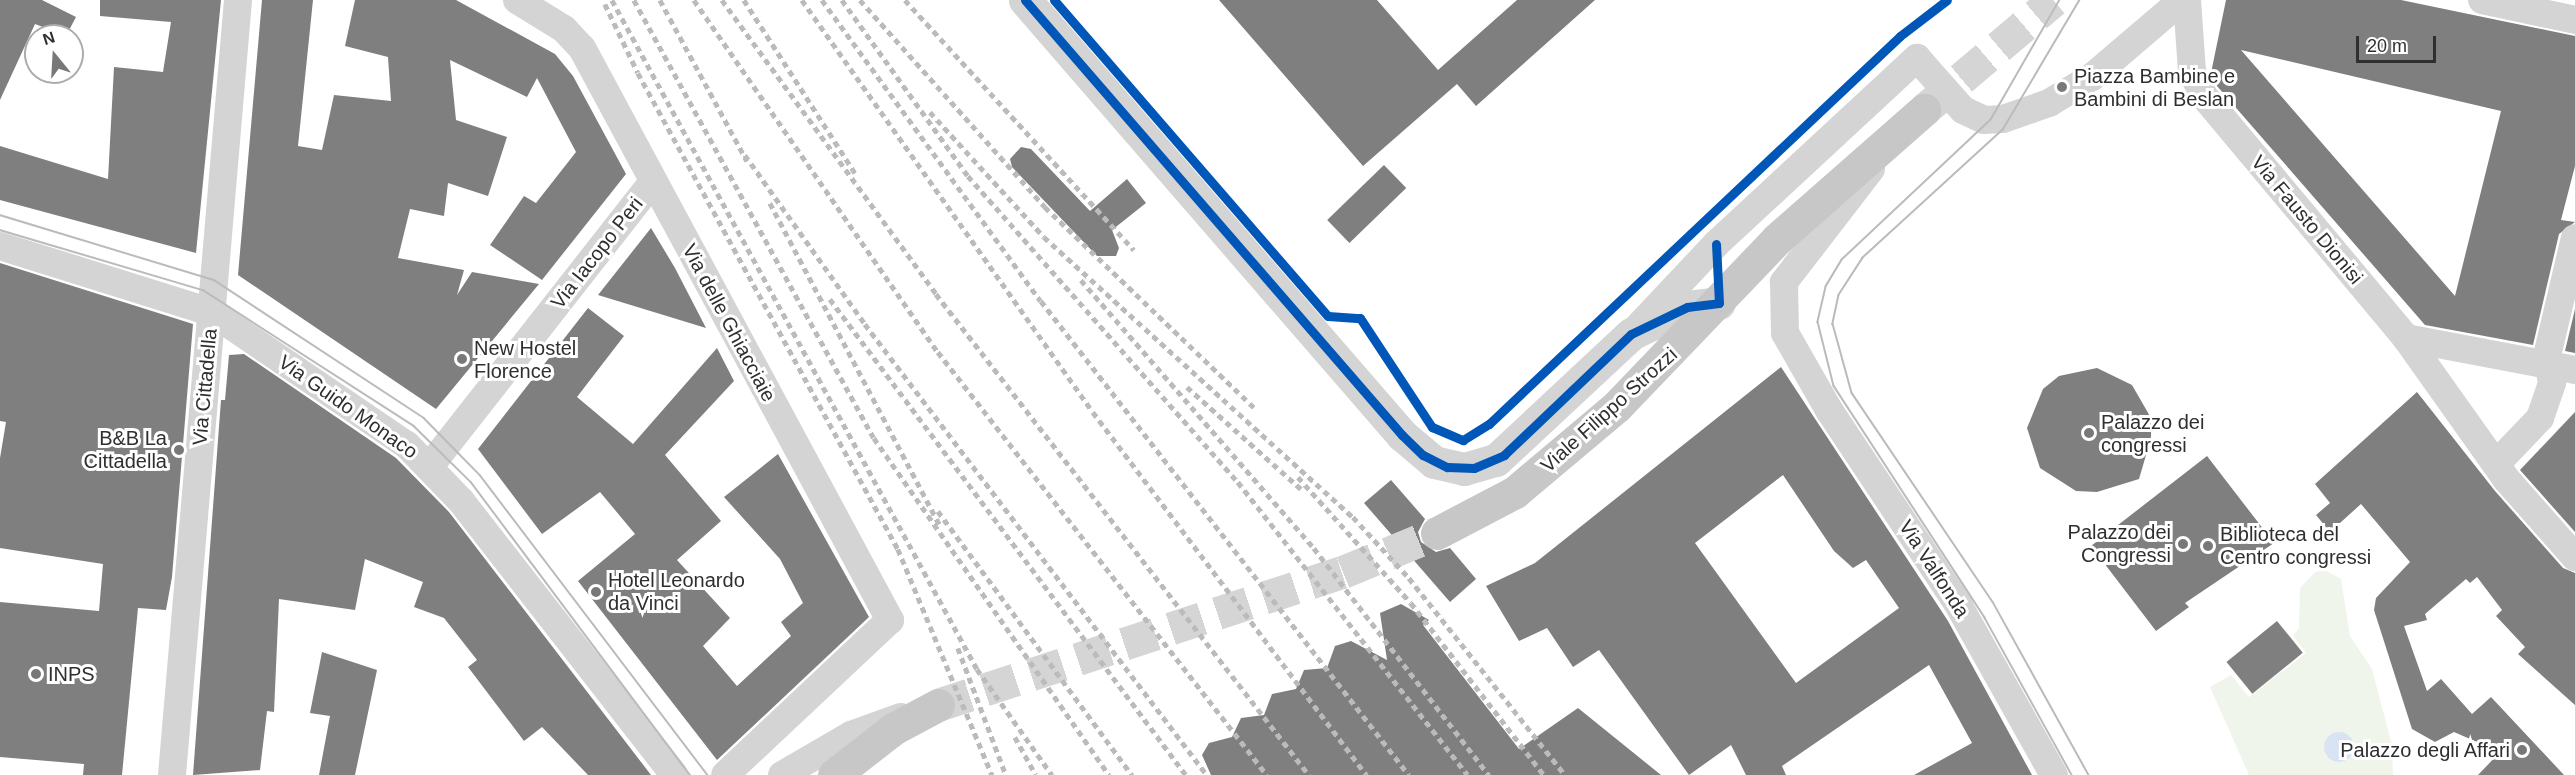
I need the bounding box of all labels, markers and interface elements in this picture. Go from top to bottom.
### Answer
north arrow [24,24,84,84]
scale bar [2359,24,2438,62]
text: N [41,28,57,48]
text: 20 m [2367,36,2407,56]
place label: Piazza Bambine e Bambini di Beslan [2074,64,2235,111]
marker: Piazza Bambine e Bambini di Beslan [2055,80,2069,94]
street label: Via Fausto Dionisi [2246,151,2368,289]
street label: Via Iacopo Peri [546,192,648,314]
street label: Via delle Ghiacciaie [677,240,781,406]
street label: Via Cittadella [188,327,222,447]
place label: New Hostel Florence [474,336,576,383]
street label: Viale Filippo Strozzi [1536,342,1682,478]
street label: Via Guido Monaco [274,350,422,464]
marker: New Hostel Florence [455,352,469,366]
place label: Palazzo dei congressi [2101,410,2204,457]
place label: B&B La Cittadella [84,426,167,473]
marker: Palazzo dei congressi [2082,426,2096,440]
marker: B&B La Cittadella [172,443,186,457]
street label: Via Valfonda [1894,516,1974,622]
place label: Palazzo dei Congressi [2068,520,2171,567]
place label: Biblioteca del Centro congressi [2220,522,2371,569]
marker: Palazzo dei Congressi [2176,537,2190,551]
marker: Biblioteca del Centro congressi [2201,539,2215,553]
place label: Hotel Leonardo da Vinci [608,568,745,615]
marker: Hotel Leonardo da Vinci [589,585,603,599]
place label: INPS [48,662,95,686]
marker: INPS [29,667,43,681]
place label: Palazzo degli Affari [2339,738,2510,762]
marker: Palazzo degli Affari [2515,743,2529,757]

